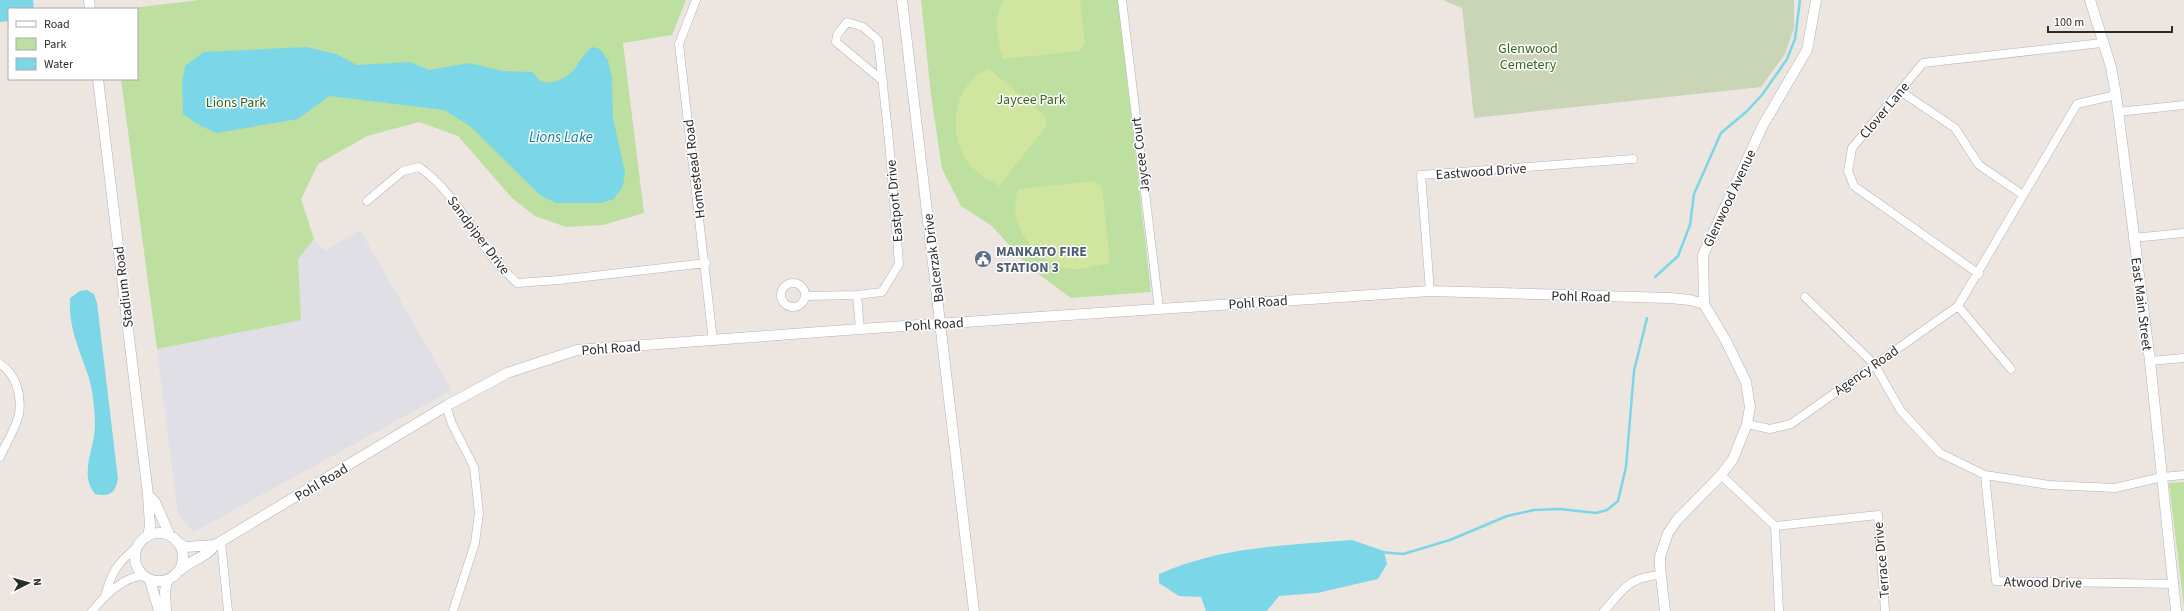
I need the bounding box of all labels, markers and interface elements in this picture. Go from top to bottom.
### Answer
legend [8,8,138,80]
scale bar [2048,8,2172,34]
text: 100 m [2054,14,2084,31]
text: Road [44,16,70,33]
text: Park [44,36,66,53]
park label: Glenwood Cemetery [1498,39,1558,75]
text: Water [44,56,74,73]
street label: Clover Lane [1855,78,1915,143]
park label: Jaycee Park [996,90,1066,110]
park label: Lions Park [206,93,266,113]
street label: Jaycee Court [1126,116,1156,194]
street label: Homestead Road [679,118,711,220]
water label: Lions Lake [529,127,593,148]
street label: Glenwood Avenue [1699,146,1761,251]
street label: Eastport Drive [881,159,909,243]
street label: Eastwood Drive [1435,159,1527,185]
street label: Sandpiper Drive [442,192,514,279]
street label: Balcerzak Drive [919,212,949,303]
place label: MANKATO FIRE STATION 3 [996,242,1087,278]
street label: Stadium Road [109,245,139,329]
public building icon: MANKATO FIRE STATION 3 [973,249,993,269]
street label: East Main Street [2125,256,2157,352]
street label: Pohl Road [1551,286,1611,308]
street label: Pohl Road [1228,291,1288,315]
street label: Pohl Road [904,313,964,337]
street label: Pohl Road [581,337,641,361]
street label: Agency Road [1830,341,1903,401]
street label: Pohl Road [291,459,352,507]
street label: Terrace Drive [1869,521,1895,599]
north arrow [8,563,48,603]
street label: Atwood Drive [2004,572,2082,594]
text: N [30,578,45,586]

